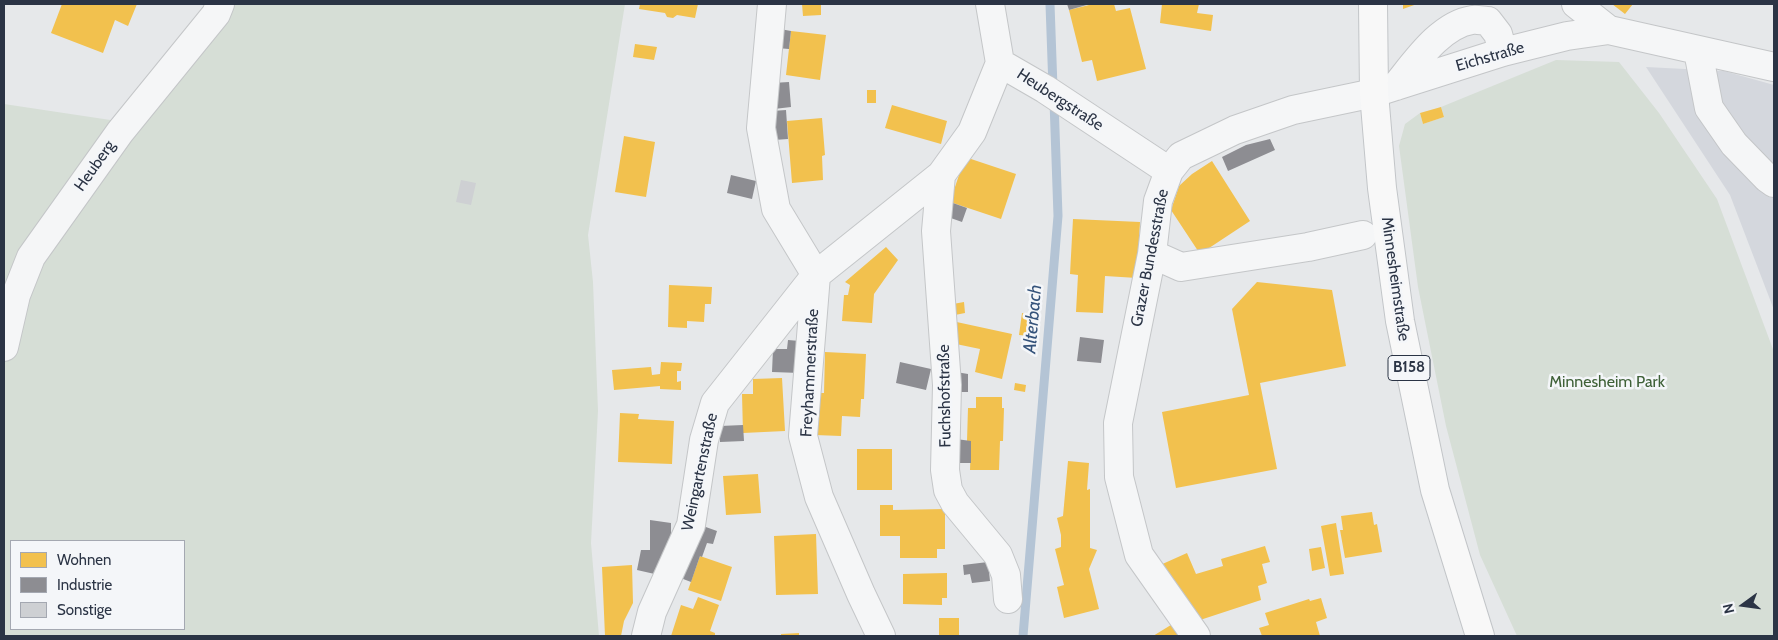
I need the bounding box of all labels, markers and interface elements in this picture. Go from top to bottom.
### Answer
street label: Eichstraße [1453,38,1527,76]
street label: Heubergstraße [1013,65,1107,135]
street label: Heuberg [71,137,119,195]
street label: Grazer Bundesstraße [1127,187,1173,329]
street label: Minnesheimstraße [1377,216,1413,342]
water label: Alterbach [1019,284,1047,354]
street label: Freyhammerstraße [797,308,823,438]
street label: Fuchshofstraße [934,344,956,448]
road number: B158 [1388,356,1430,380]
park label: Minnesheim Park [1549,372,1665,392]
street label: Weingartenstraße [678,411,722,533]
legend [10,540,185,630]
text: Wohnen [57,551,111,569]
text: Industrie [57,576,112,594]
north arrow [1718,580,1768,630]
text: Sonstige [57,601,112,619]
text: N [1719,602,1738,616]

